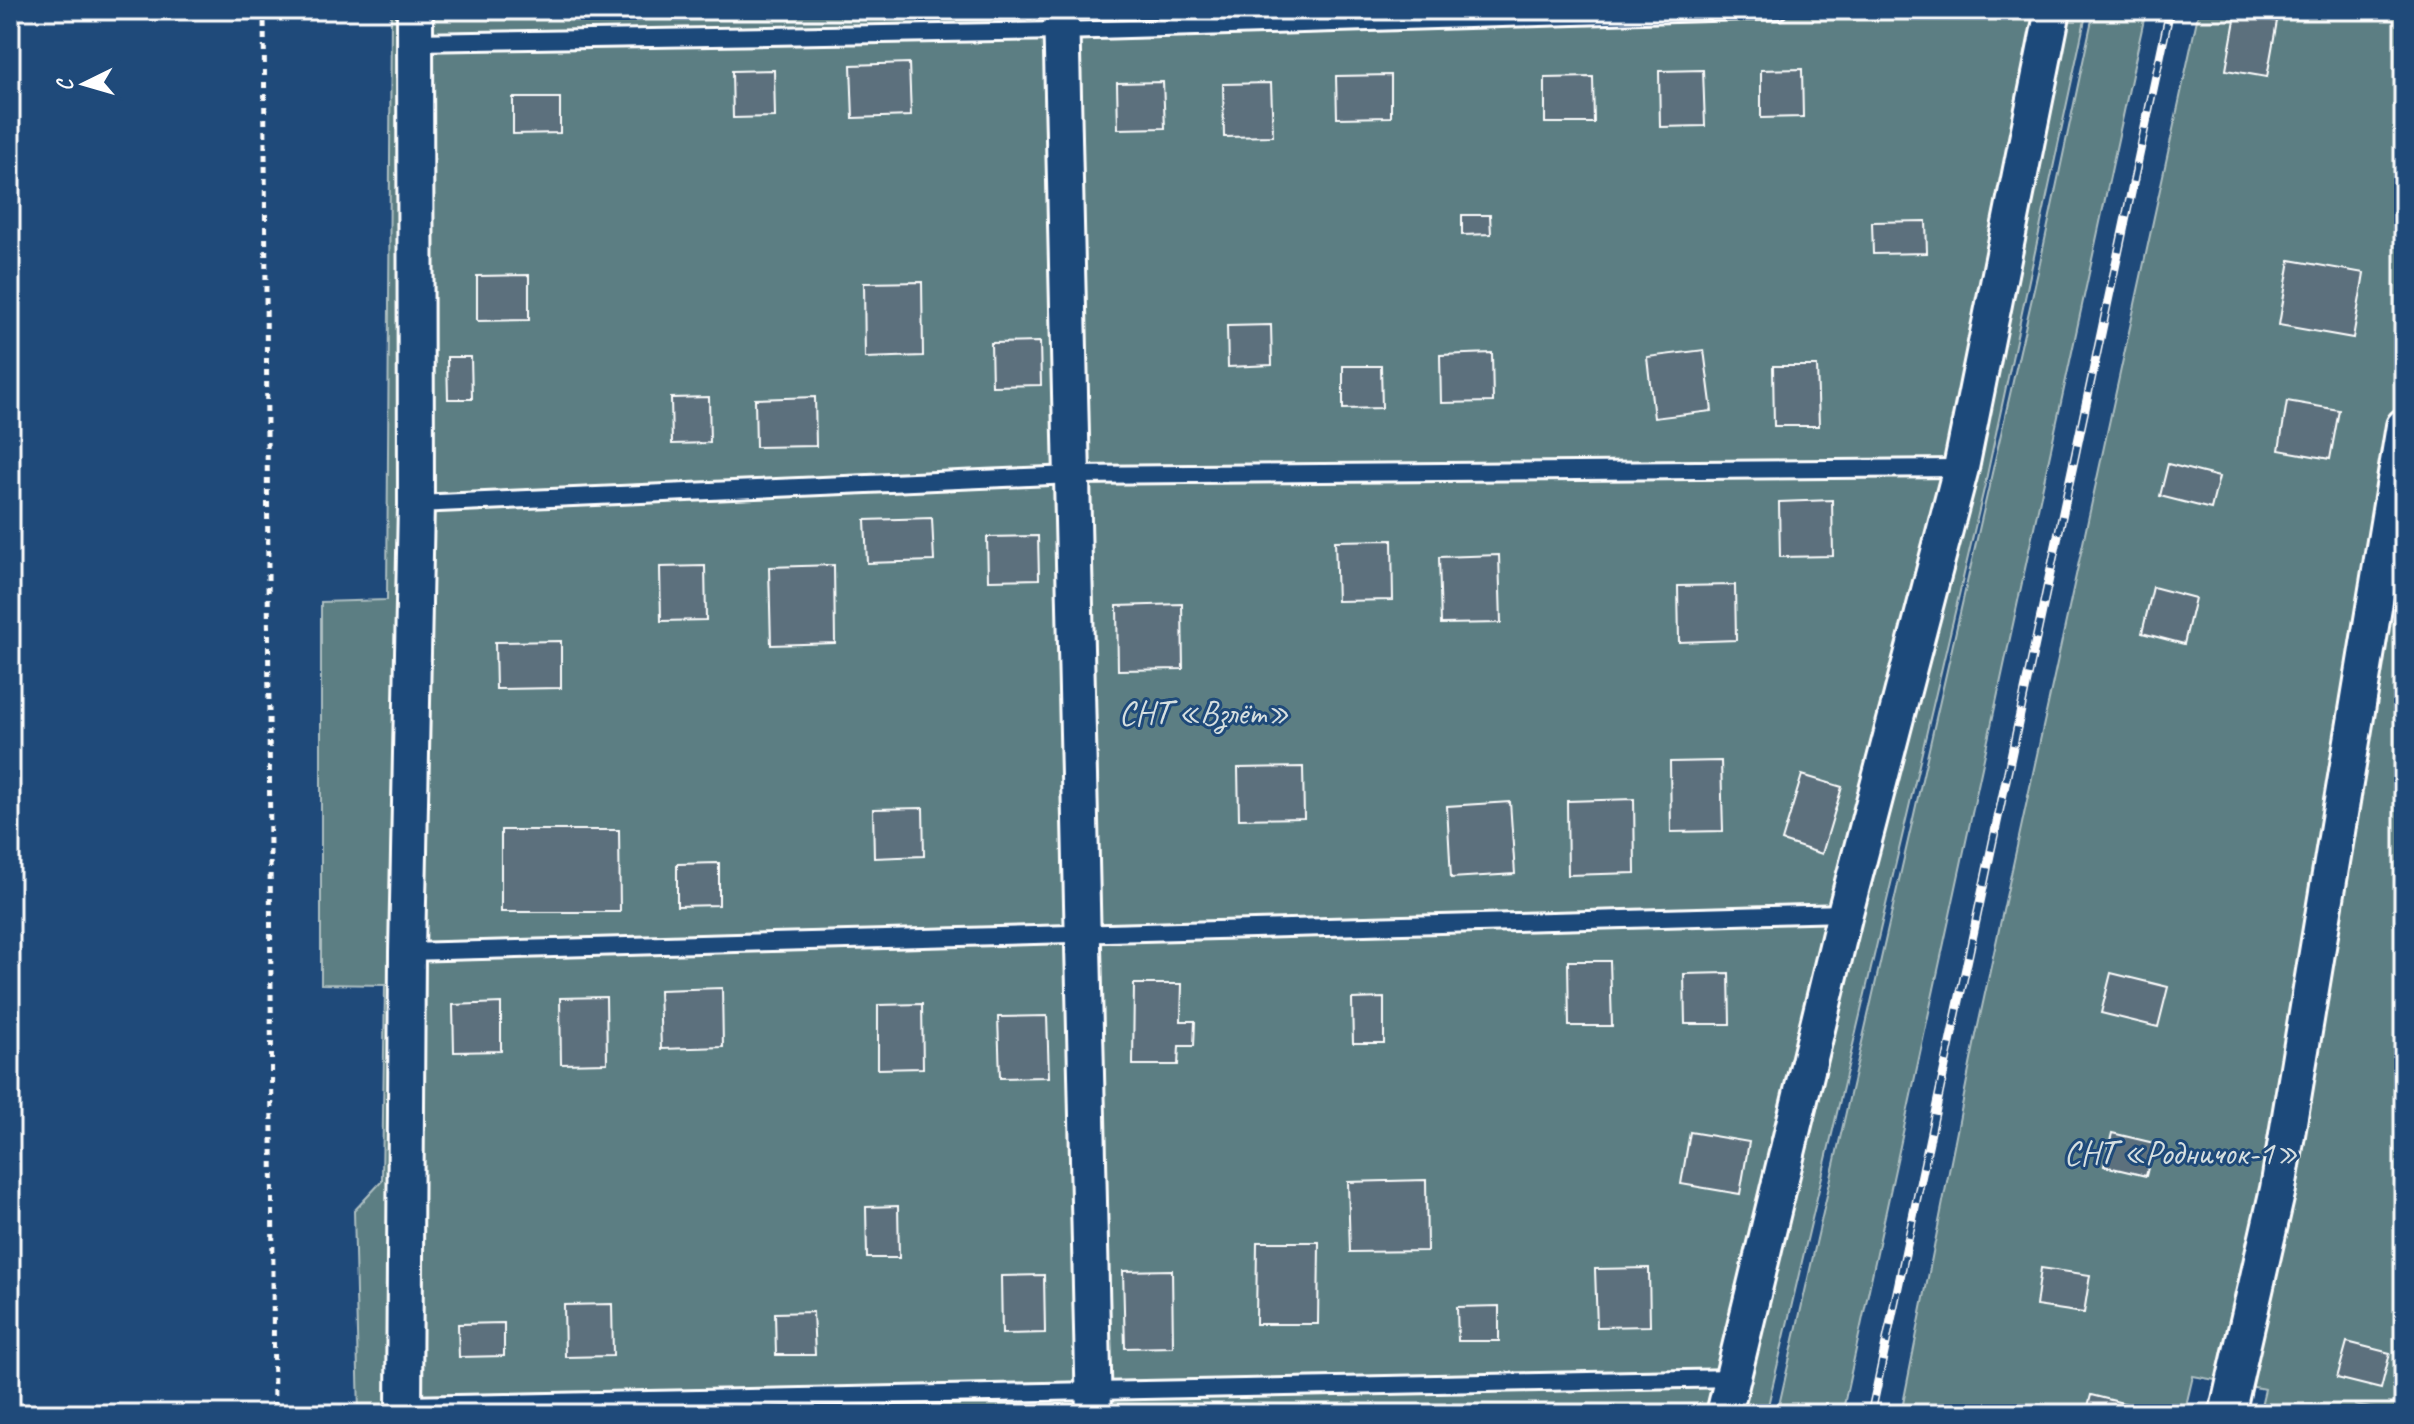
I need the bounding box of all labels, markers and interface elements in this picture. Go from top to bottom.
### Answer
north arrow [44,44,124,124]
text: С [50,76,79,92]
park label: СНТ «Взлёт» [1119,691,1289,734]
park label: СНТ «Родничок-1» [2064,1131,2298,1174]

